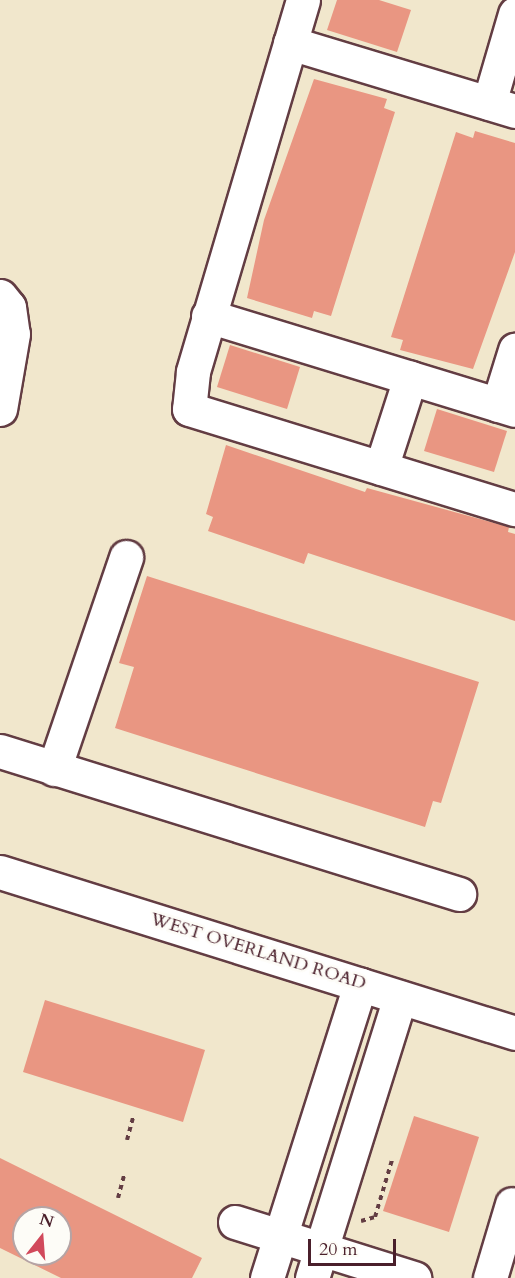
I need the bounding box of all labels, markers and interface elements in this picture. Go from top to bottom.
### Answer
street label: WEST OVERLAND ROAD [148,909,368,995]
north arrow [12,1206,72,1266]
text: N [37,1208,57,1233]
scale bar [311,1227,400,1265]
text: 20 m [319,1237,358,1262]

